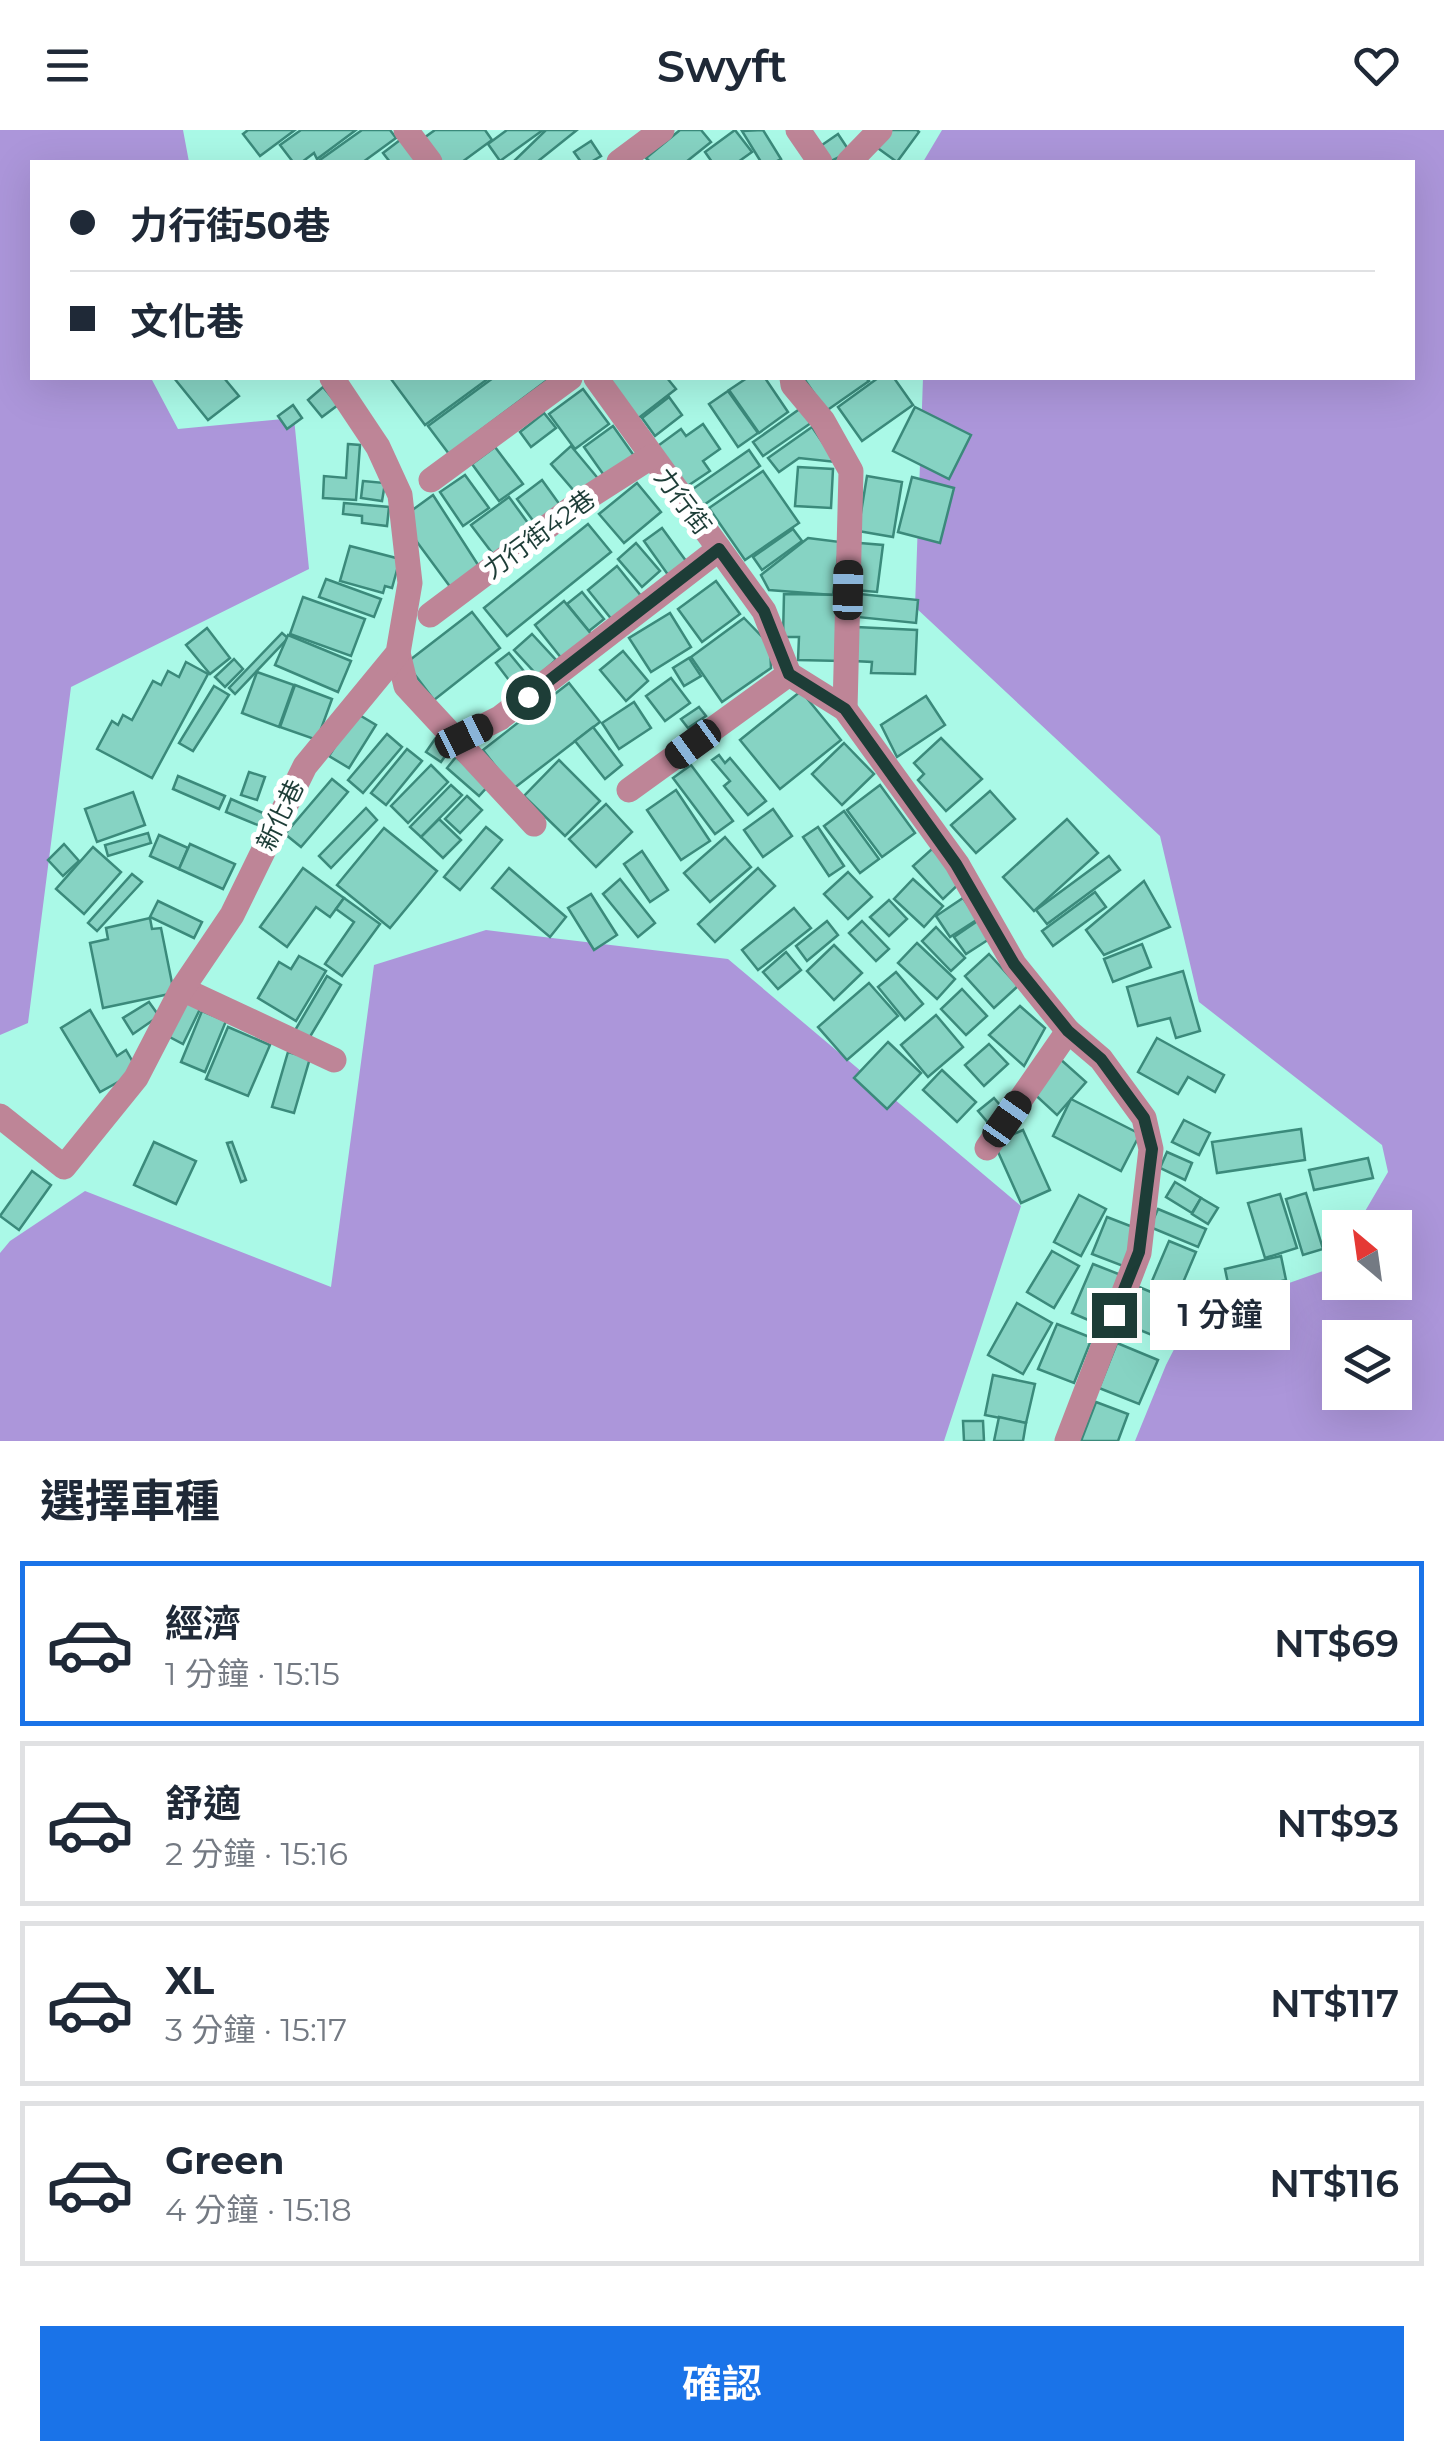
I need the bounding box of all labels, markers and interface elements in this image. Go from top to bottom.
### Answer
icon: menu [40,38,95,93]
text: Swyft [657,38,787,93]
icon: heart [1349,38,1404,93]
text: 力行街50巷 [130,202,330,249]
text: 文化巷 [130,298,244,345]
street label: 力行街 [648,462,718,540]
street label: 力行街42巷 [477,483,601,585]
car [832,560,864,620]
route start [506,675,551,720]
car [430,709,498,763]
car [660,714,726,774]
street label: 新化巷 [250,775,310,855]
car [978,1086,1036,1152]
north arrow [1322,1210,1412,1300]
map controls [1322,1210,1412,1410]
callout: 1 分鐘 [1149,1280,1289,1350]
route end [1092,1293,1137,1338]
text: 1 分鐘 [1177,1295,1263,1334]
button: layers [1322,1320,1412,1410]
text: 選擇車種 [40,1473,220,1528]
icon: car [45,1599,135,1689]
text: 經濟 [165,1600,241,1647]
text: NT$69 [1274,1620,1399,1667]
text: 1 分鐘 · 15:15 [165,1654,340,1693]
icon: car [45,1779,135,1869]
text: 舒適 [165,1780,241,1827]
text: NT$93 [1277,1800,1399,1847]
text: 2 分鐘 · 15:16 [165,1834,348,1873]
text: XL [165,1957,214,2004]
icon: car [45,1959,135,2049]
text: NT$117 [1270,1980,1399,2027]
text: 3 分鐘 · 15:17 [165,2010,347,2049]
text: Green [165,2137,285,2184]
icon: car [45,2139,135,2229]
text: NT$116 [1269,2160,1399,2207]
text: 4 分鐘 · 15:18 [165,2190,352,2229]
button: 確認 [40,2326,1404,2441]

